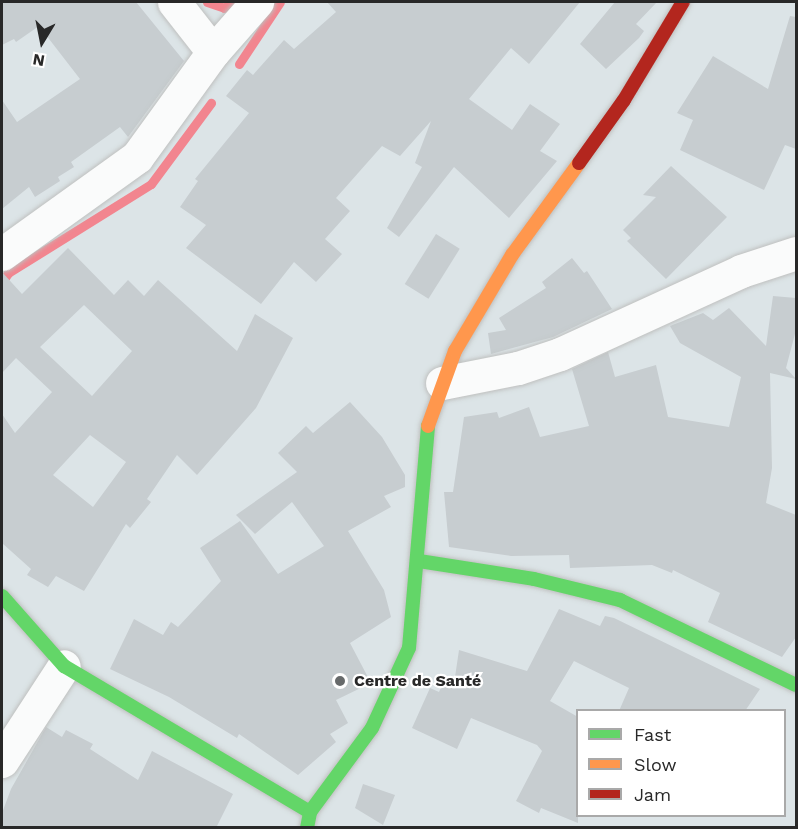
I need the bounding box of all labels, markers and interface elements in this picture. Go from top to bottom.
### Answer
north arrow [12,12,72,72]
text: N [31,50,46,71]
place label: Centre de Santé [354,671,481,691]
marker: Centre de Santé [331,672,349,690]
legend [576,709,786,817]
text: Fast [634,724,671,745]
text: Slow [634,754,677,775]
text: Jam [634,784,671,805]

